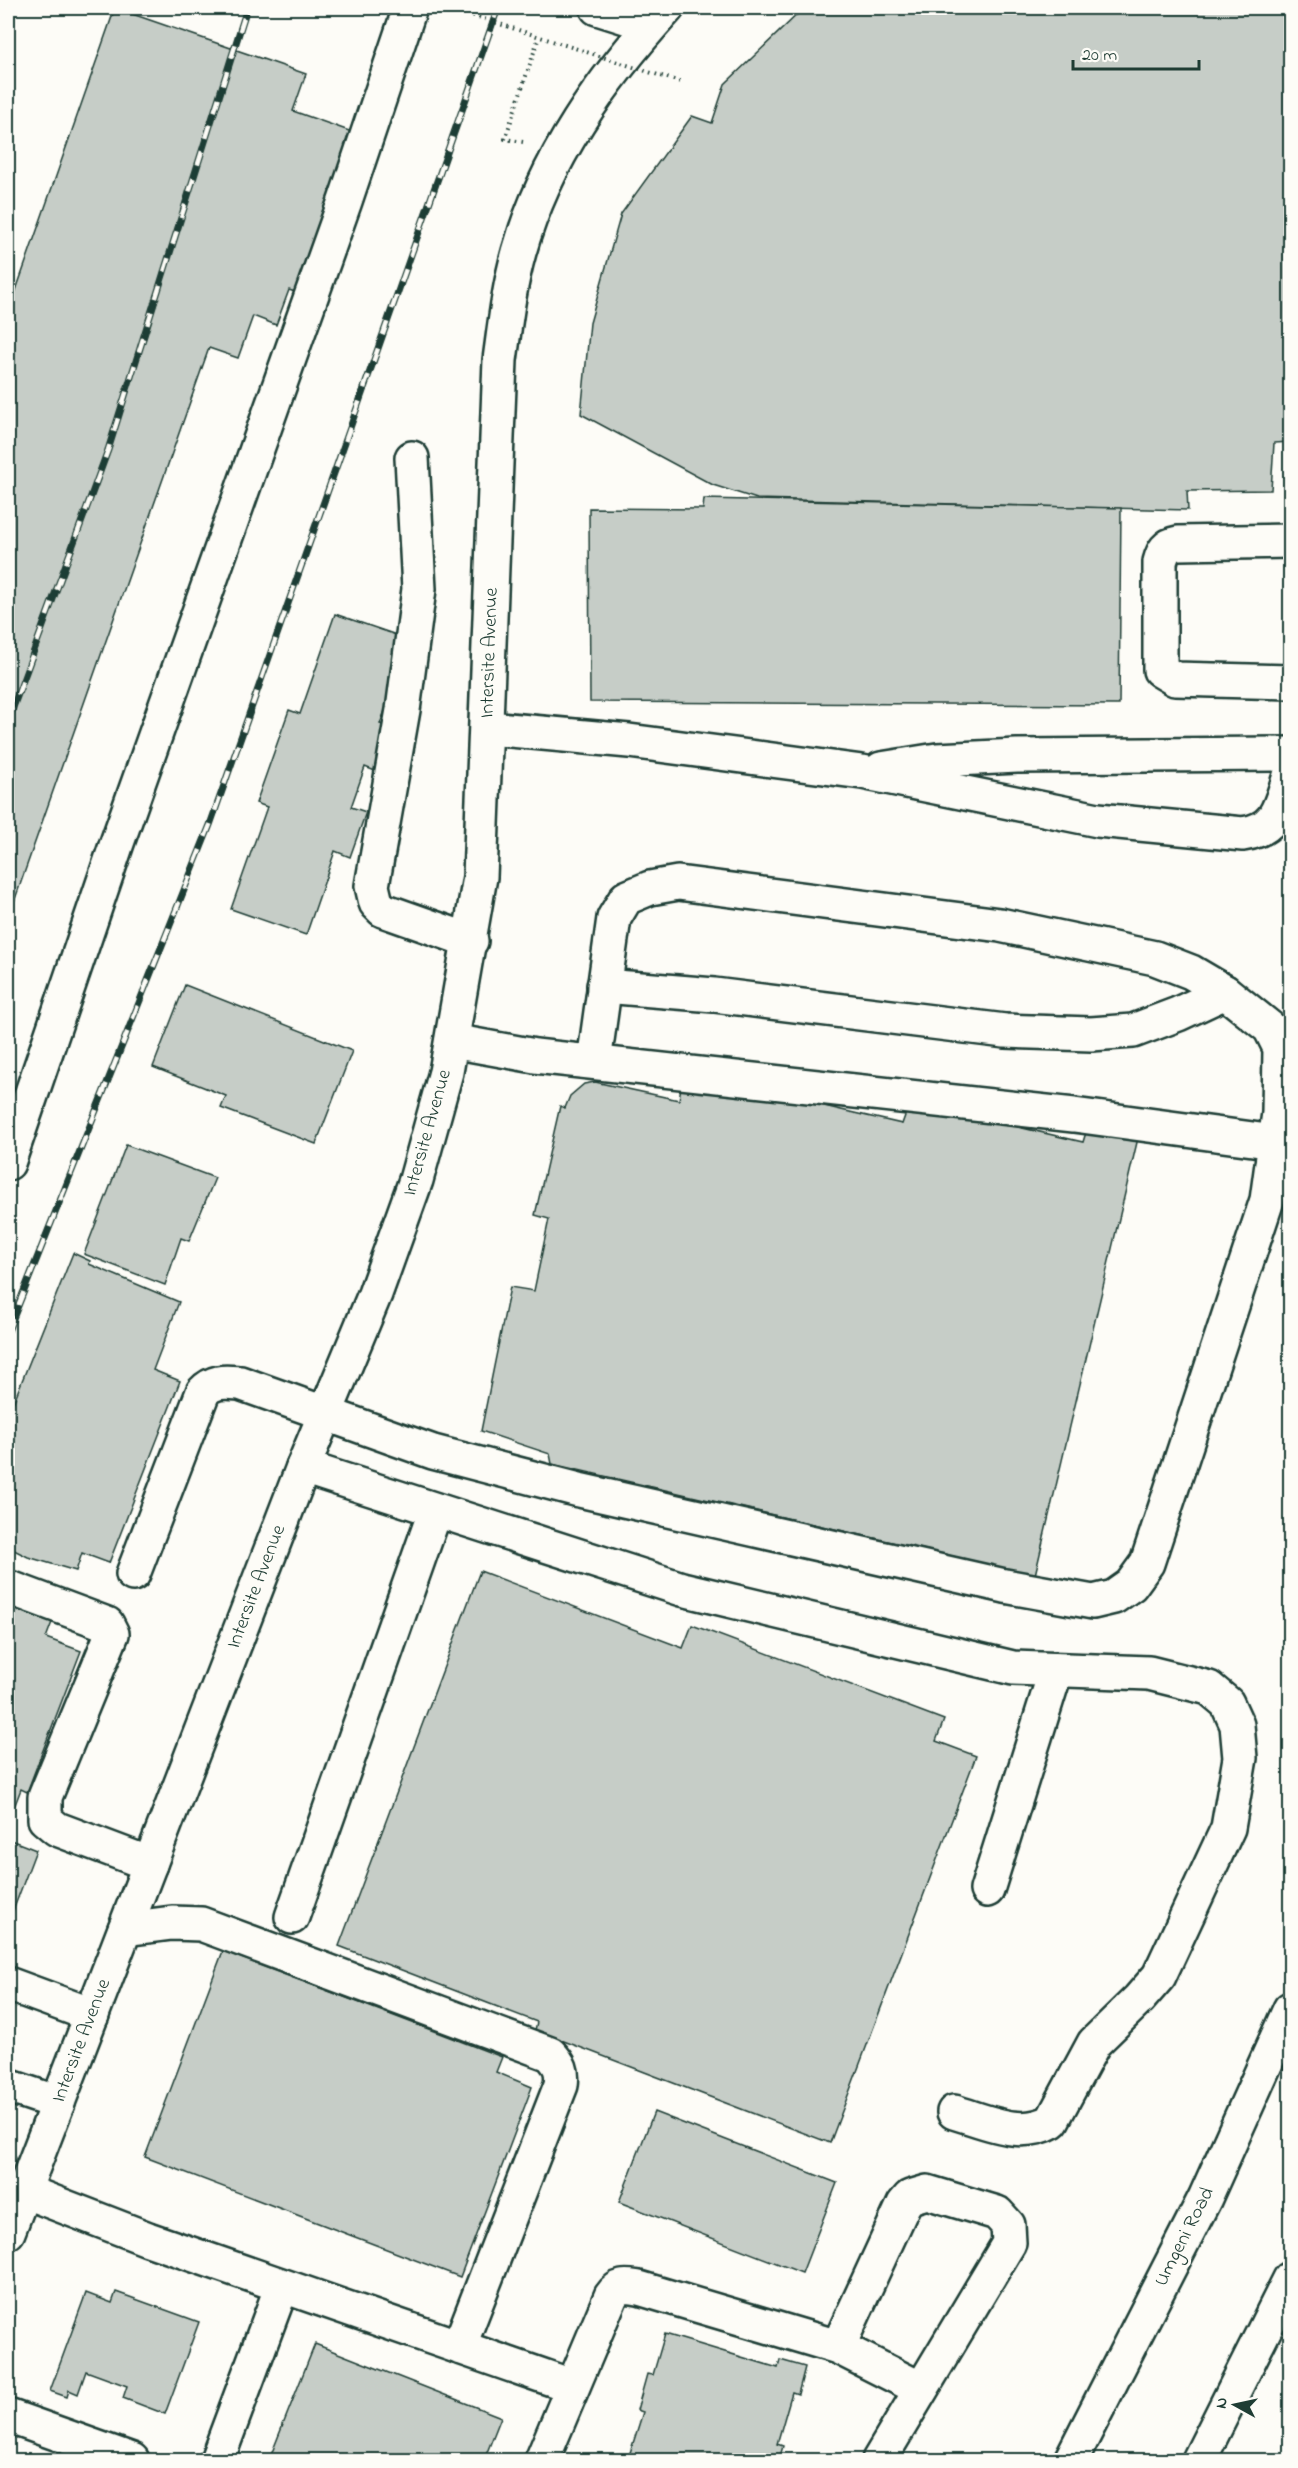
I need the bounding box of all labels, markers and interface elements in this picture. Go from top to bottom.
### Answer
scale bar [1073,33,1199,71]
text: 20 m [1082,43,1117,69]
street label: Intersite Avenue [473,587,507,719]
street label: Intersite Avenue [396,1066,460,1200]
street label: Intersite Avenue [220,1521,294,1653]
street label: Intersite Avenue [45,1975,119,2107]
street label: Umgeni Road [1148,2182,1223,2292]
north arrow [1205,2375,1265,2435]
text: N [1209,2396,1235,2410]

